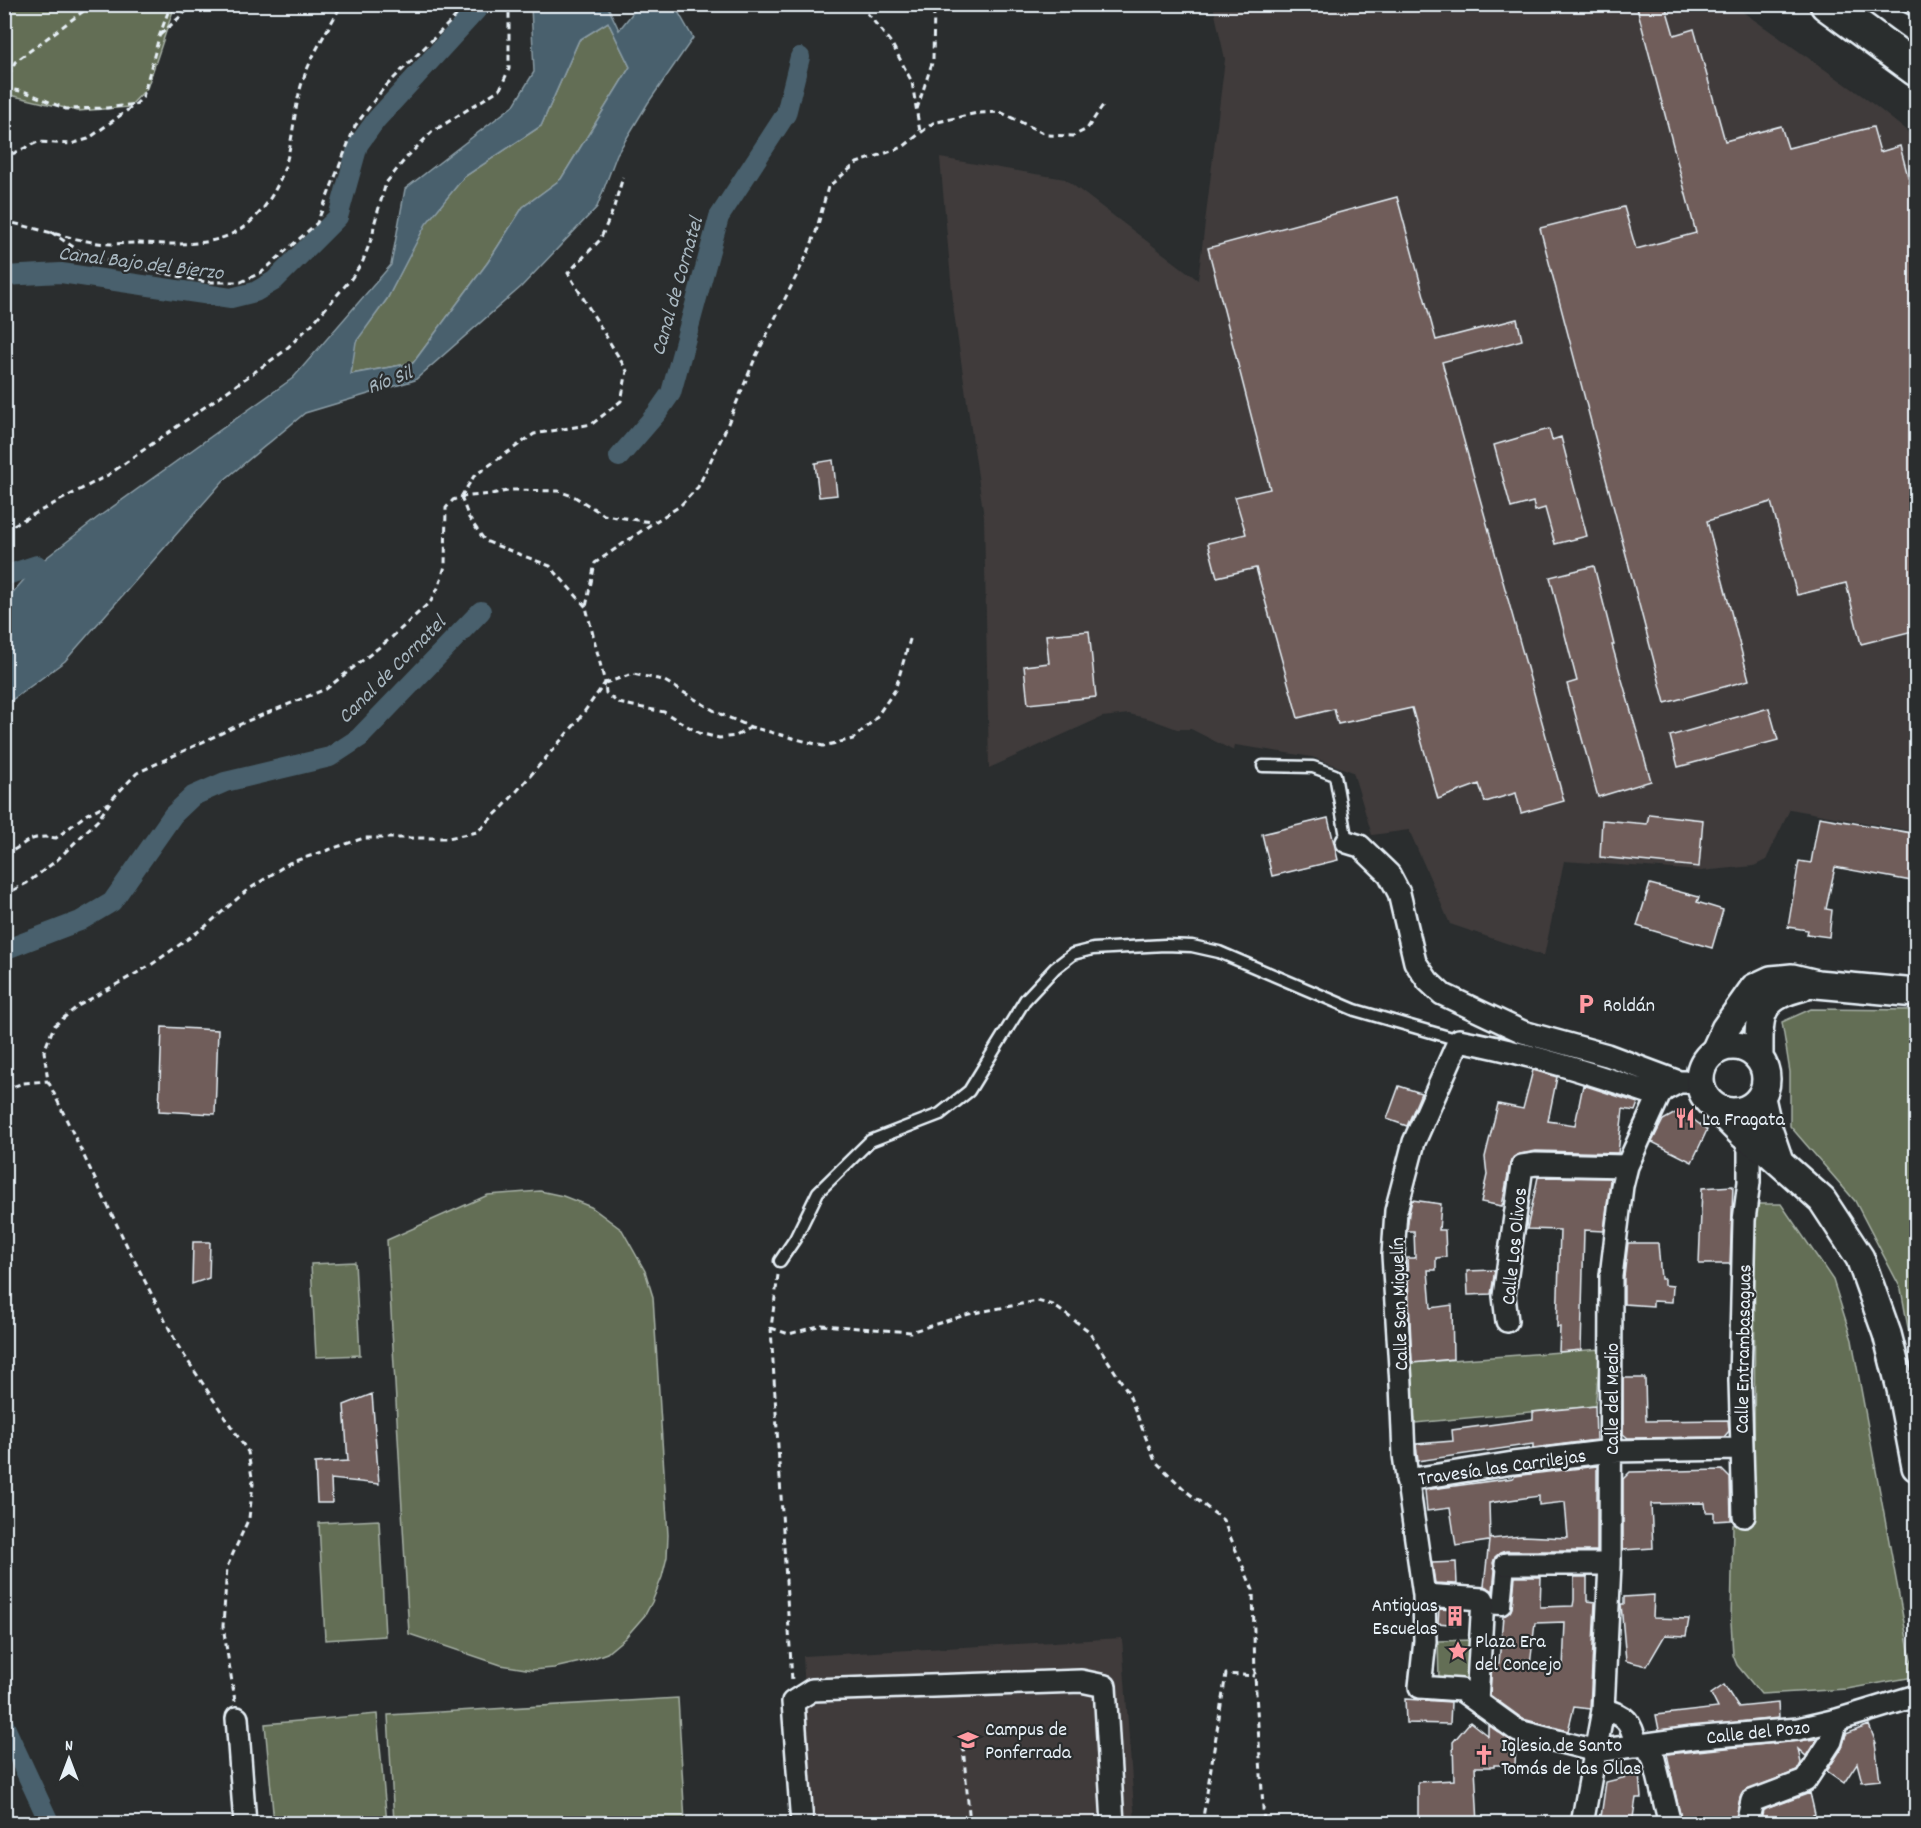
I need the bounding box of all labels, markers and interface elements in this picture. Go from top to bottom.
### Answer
water label: Canal de Cornatel [645,212,713,359]
water label: Canal Bajo del Bierzo [56,240,227,290]
water label: Río Sil [363,359,419,404]
water label: Canal de Cornatel [332,609,456,732]
parking icon: Roldán [1574,992,1598,1016]
place label: Roldán [1603,993,1655,1021]
restaurant icon: La Fragata [1673,1106,1697,1130]
place label: La Fragata [1702,1107,1785,1135]
street label: Calle Los Olivos [1496,1186,1536,1306]
street label: Calle San Miguelín [1385,1237,1417,1371]
street label: Calle Entrambasaguas [1730,1264,1760,1434]
street label: Calle del Medio [1600,1343,1628,1455]
street label: Travesía las Carrilejas [1417,1443,1588,1495]
place label: Antiguas Escuelas [1372,1593,1438,1644]
building icon: Antiguas Escuelas [1443,1604,1467,1628]
place label: Plaza Era del Concejo [1475,1629,1562,1680]
place icon: Plaza Era del Concejo [1446,1639,1470,1663]
street label: Calle del Pozo [1705,1715,1812,1753]
place label: Campus de Ponferrada [985,1717,1072,1768]
school or university icon: Campus de Ponferrada [956,1728,980,1752]
north arrow [39,1729,99,1789]
place label: Iglesia de Santo Tomás de las Ollas [1501,1733,1642,1784]
text: N [65,1735,73,1758]
church icon: Iglesia de Santo Tomás de las Ollas [1472,1743,1496,1767]

